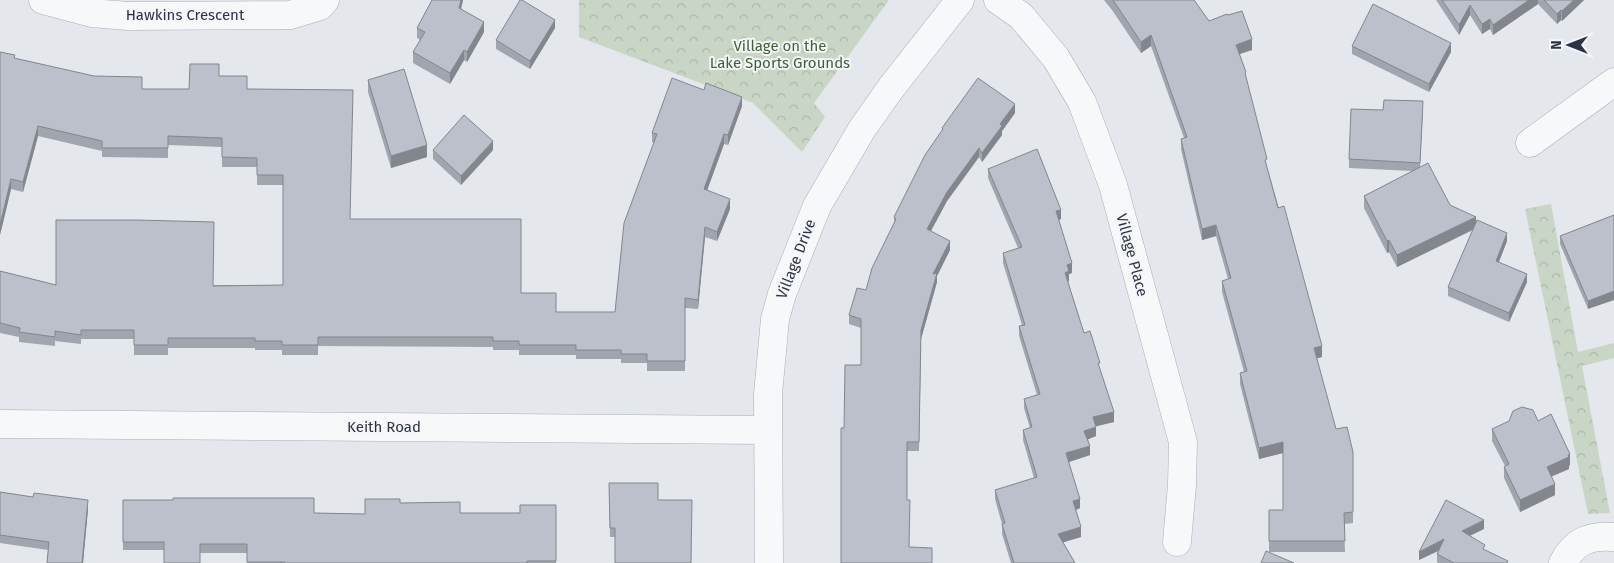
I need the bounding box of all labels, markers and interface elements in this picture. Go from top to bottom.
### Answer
street label: Hawkins Crescent [126,6,245,24]
north arrow [1544,20,1594,70]
park label: Village on the Lake Sports Grounds [710,37,850,72]
text: N [1548,40,1565,50]
street label: Village Place [1112,212,1152,298]
street label: Village Drive [773,216,819,302]
street label: Keith Road [347,418,421,436]

